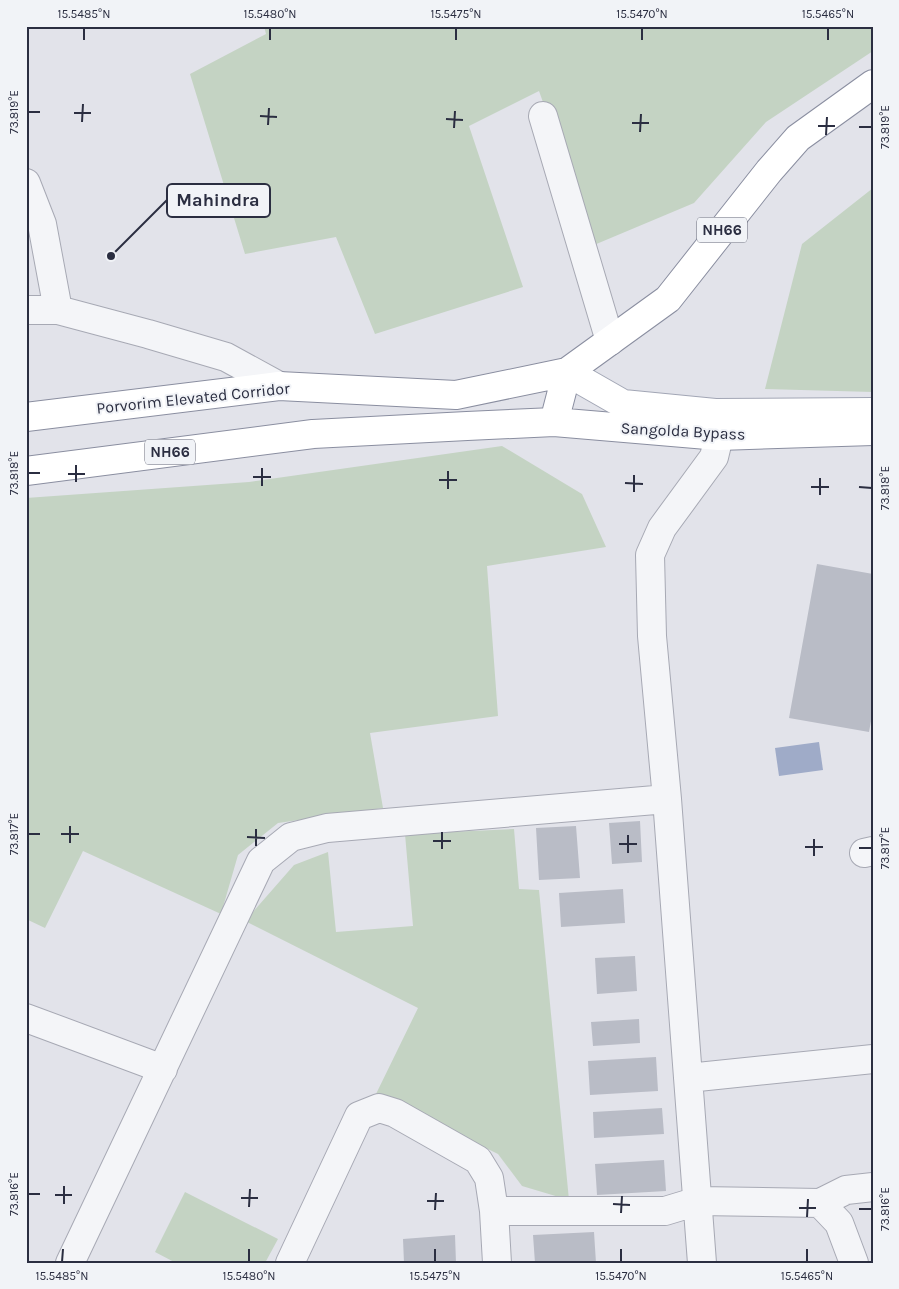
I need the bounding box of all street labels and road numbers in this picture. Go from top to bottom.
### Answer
road number: NH66 [697,218,747,242]
street label: Porvorim Elevated Corridor [95,378,291,418]
street label: Sangolda Bypass [620,418,746,444]
road number: NH66 [145,440,195,464]

